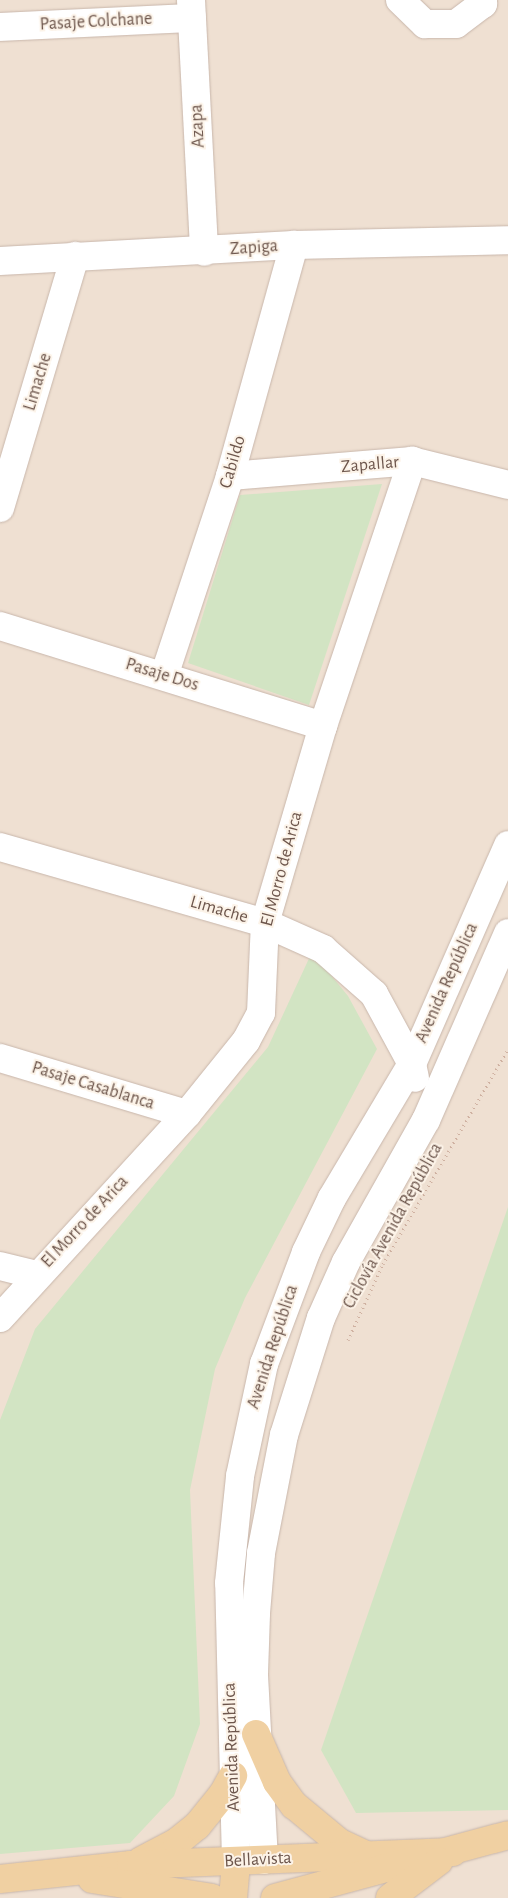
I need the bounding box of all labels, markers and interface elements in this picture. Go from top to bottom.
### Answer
street label: Pasaje Colchane [39,8,153,36]
street label: Azapa [186,104,210,148]
street label: Zapiga [229,236,279,260]
street label: Limache [19,351,57,413]
street label: Cabildo [215,433,251,491]
street label: Zapallar [340,452,400,478]
street label: Pasaje Dos [123,654,201,696]
street label: El Morro de Arica [256,809,308,929]
street label: Limache [188,891,250,929]
street label: Avenida República [411,920,483,1046]
street label: Pasaje Casablanca [29,1057,157,1115]
street label: Ciclovía Avenida República [338,1139,448,1313]
street label: El Morro de Arica [37,1171,133,1273]
street label: Avenida República [243,1282,303,1412]
street label: Avenida República [219,1682,245,1812]
street label: Bellavista [224,1847,292,1873]

